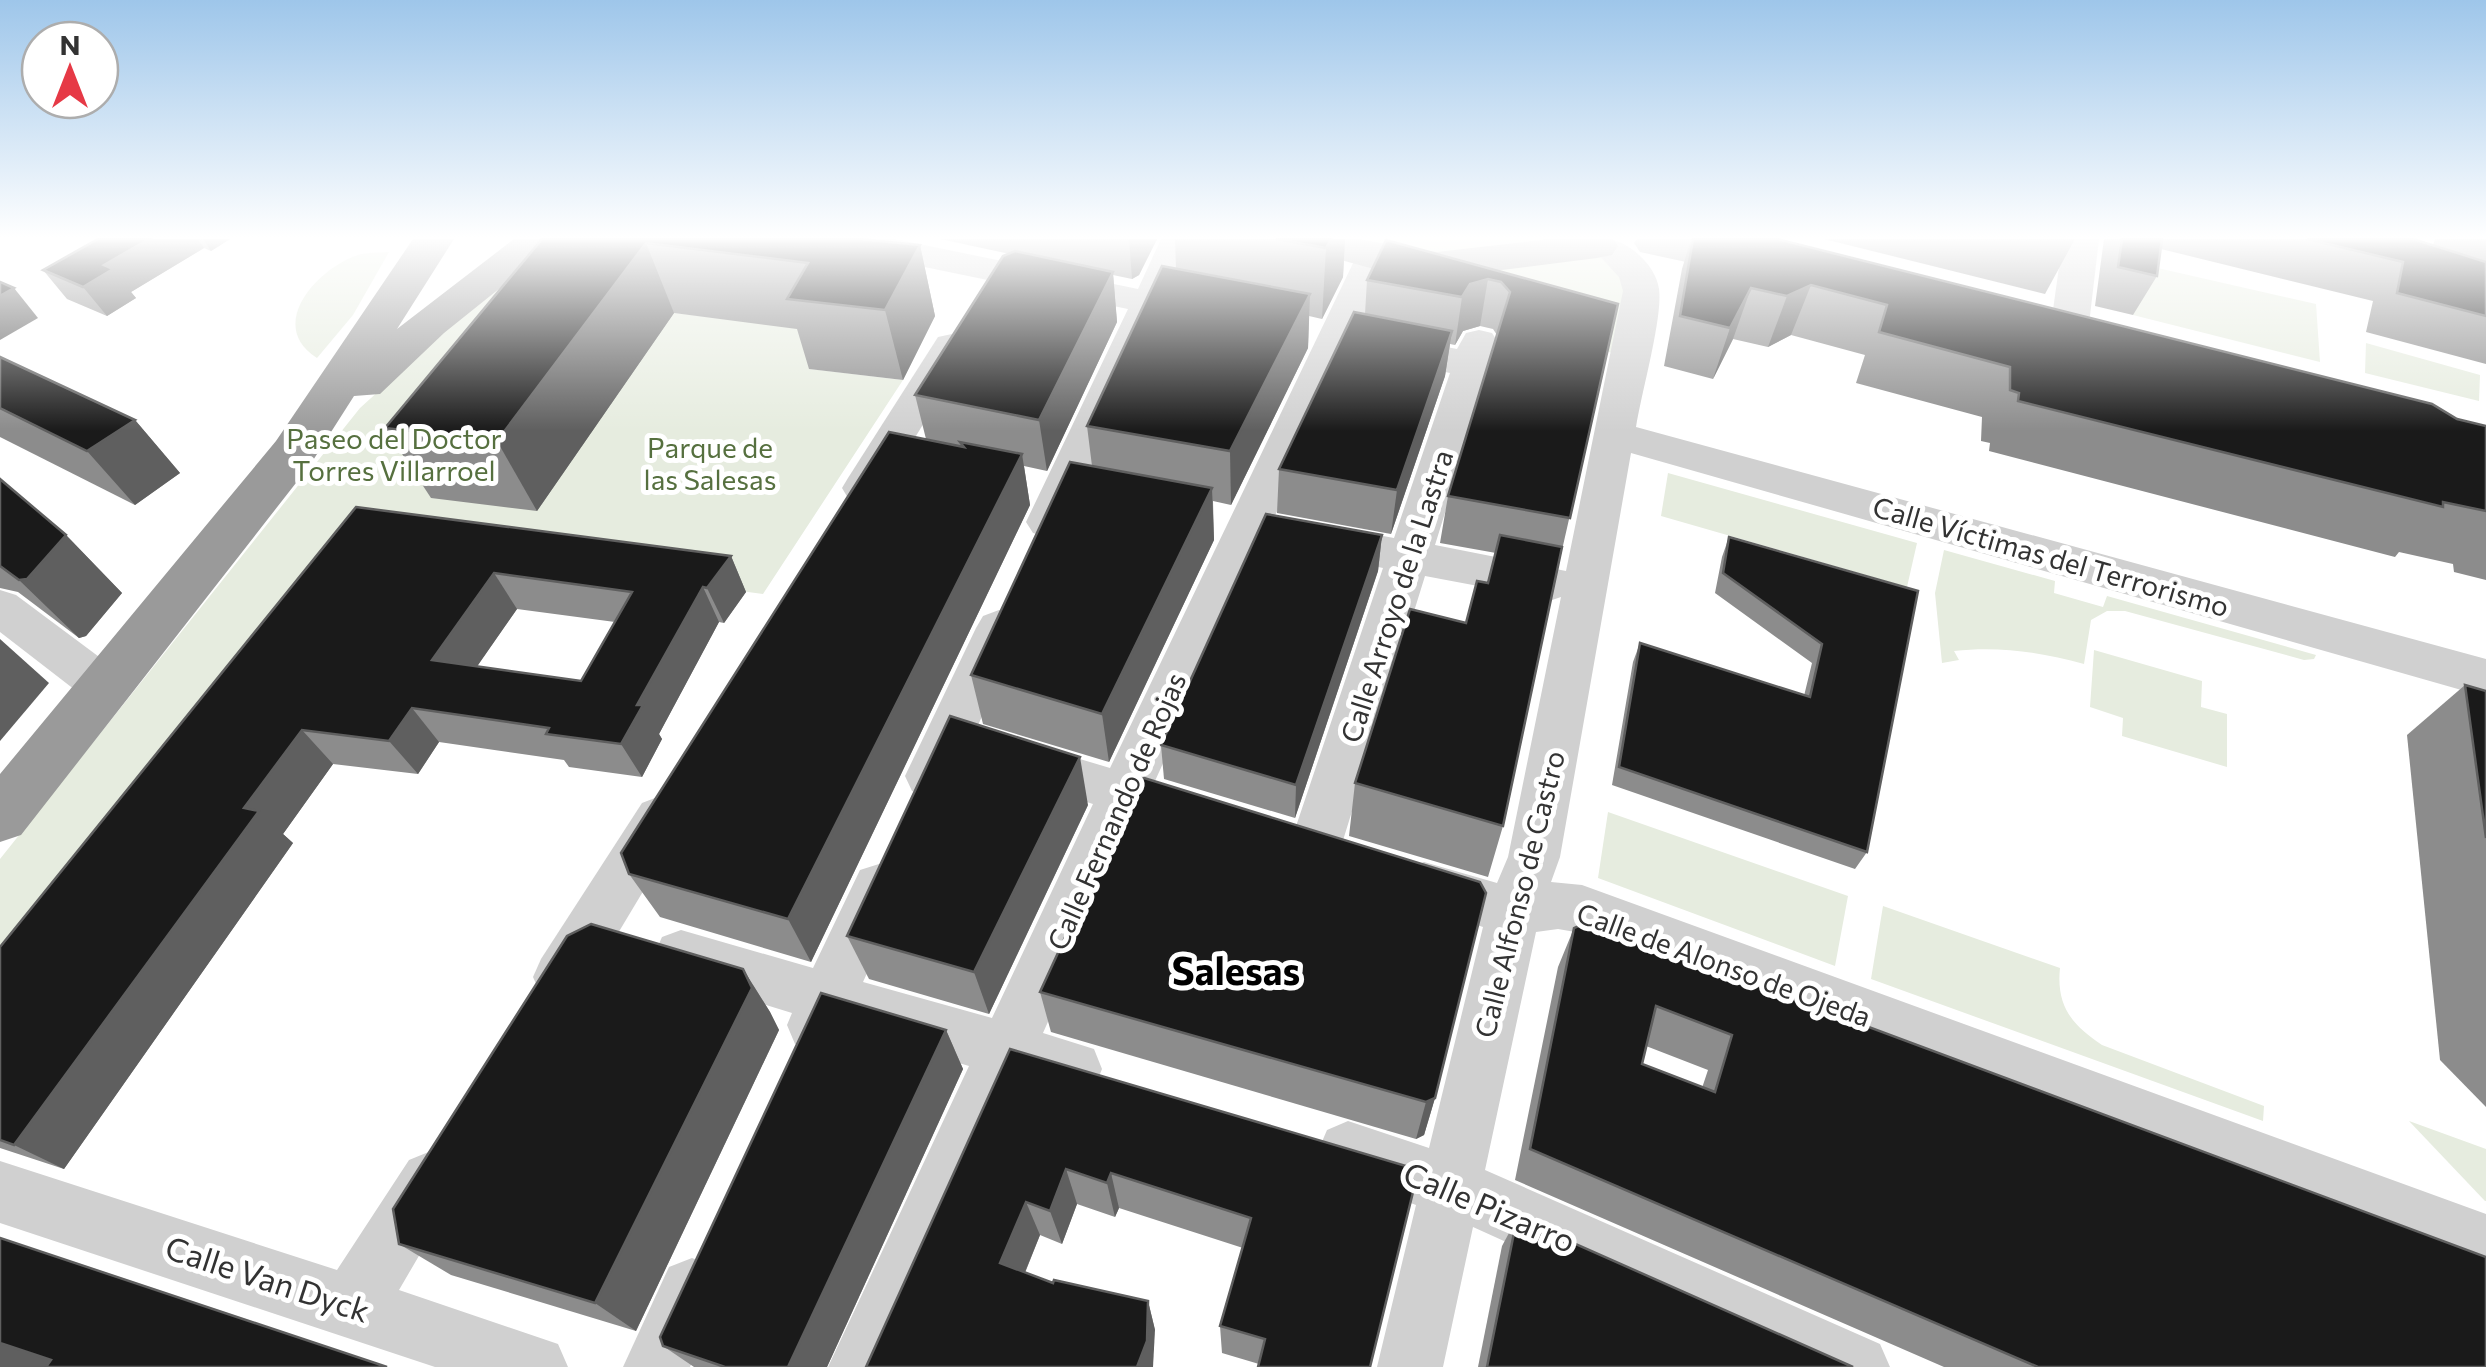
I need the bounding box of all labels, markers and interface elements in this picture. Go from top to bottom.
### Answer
north arrow [20,20,120,120]
text: N [60,27,81,61]
park label: Paseo del Doctor Torres Villarroel [286,421,502,487]
park label: Parque de las Salesas [644,430,776,496]
street label: Calle Arroyo de la Lastra [1333,445,1459,747]
street label: Calle Víctimas del Terrorismo [1869,489,2233,623]
street label: Calle Fernando de Rojas [1039,667,1193,955]
street label: Calle Alfonso de Castro [1467,747,1571,1041]
street label: Calle de Alonso de Ojeda [1572,895,1876,1033]
district label: Salesas [1172,946,1300,993]
street label: Calle Pizarro [1398,1152,1582,1260]
street label: Calle Van Dyck [161,1226,375,1330]

